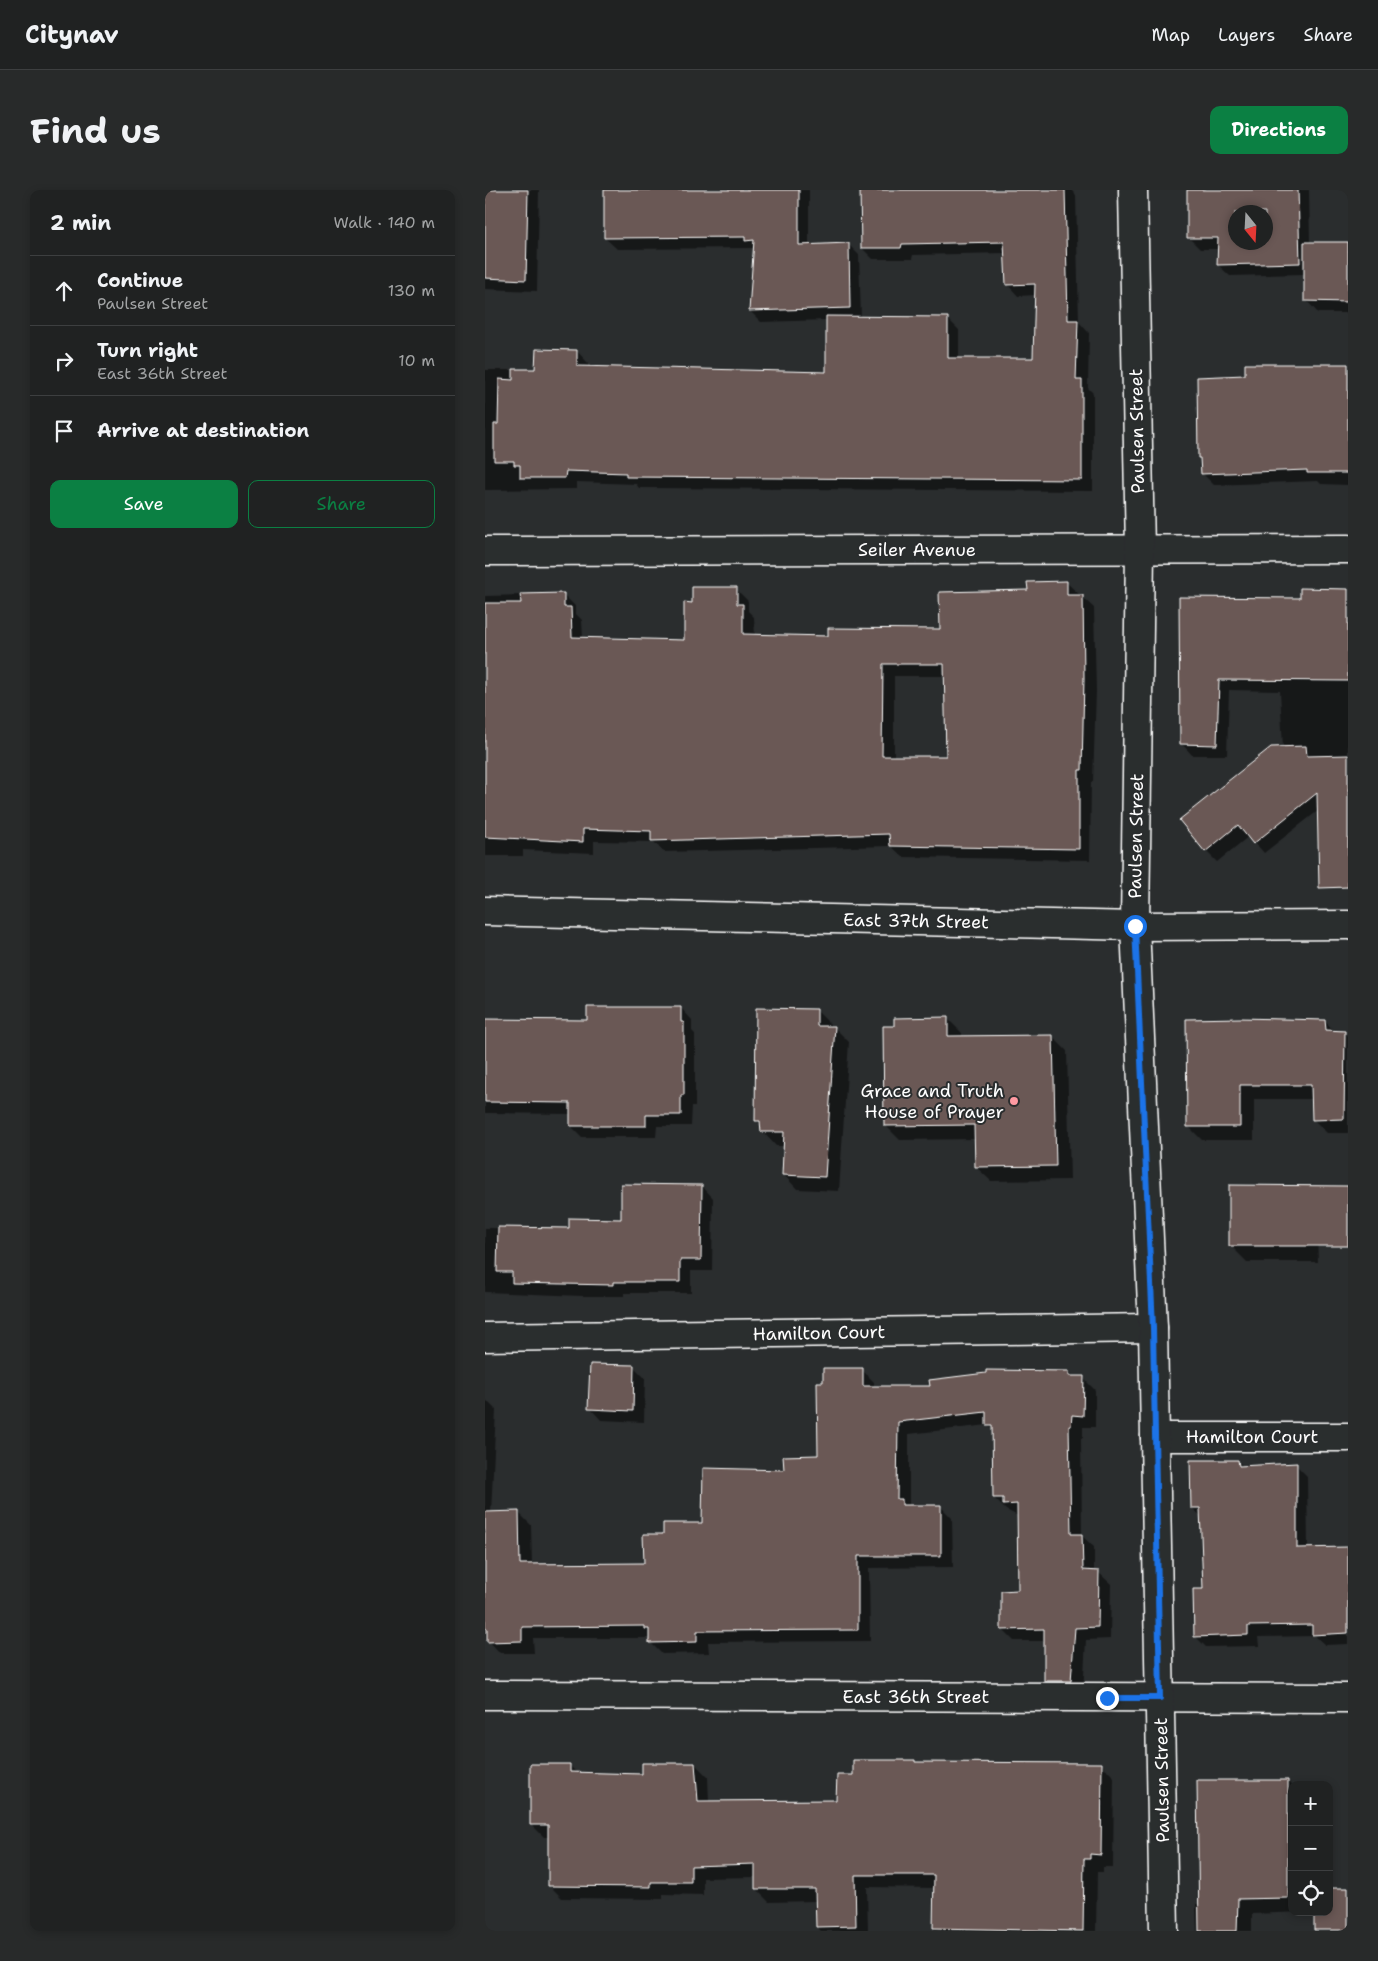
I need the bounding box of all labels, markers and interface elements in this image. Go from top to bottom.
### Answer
text: Citynav [25,19,119,51]
text: Map [1152,23,1190,47]
text: Layers [1218,23,1275,47]
text: Share [1303,23,1353,47]
button: Directions [1210,106,1348,154]
text: Find us [30,107,161,154]
north arrow [1228,205,1273,250]
text: 2 min [50,209,111,237]
text: Walk · 140 m [333,212,435,233]
text: Continue [97,268,183,293]
icon: ahead [50,277,78,305]
text: 130 m [388,280,435,301]
text: Paulsen Street [97,293,208,314]
text: Turn right [97,338,198,363]
icon: right [50,347,78,375]
text: 10 m [398,350,435,371]
text: East 36th Street [97,363,228,384]
street label: Paulsen Street [1124,368,1150,494]
icon: arrive [50,417,78,445]
text: Arrive at destination [97,418,309,443]
button: Save [50,480,238,528]
button: Share [248,480,435,528]
street label: Seiler Avenue [858,538,976,562]
street label: Paulsen Street [1123,773,1149,899]
street label: East 37th Street [843,908,989,934]
route start [1124,915,1147,938]
place label: Grace and Truth House of Prayer [860,1079,1004,1124]
marker: Grace and Truth House of Prayer [1008,1095,1020,1107]
street label: Hamilton Court [752,1320,886,1346]
street label: Hamilton Court [1186,1425,1318,1449]
street label: East 36th Street [843,1685,990,1709]
route end [1096,1687,1119,1710]
street label: Paulsen Street [1149,1717,1175,1843]
map controls [1288,1781,1333,1916]
button: + [1288,1781,1333,1826]
button: − [1288,1826,1333,1871]
button: locate [1288,1871,1333,1916]

